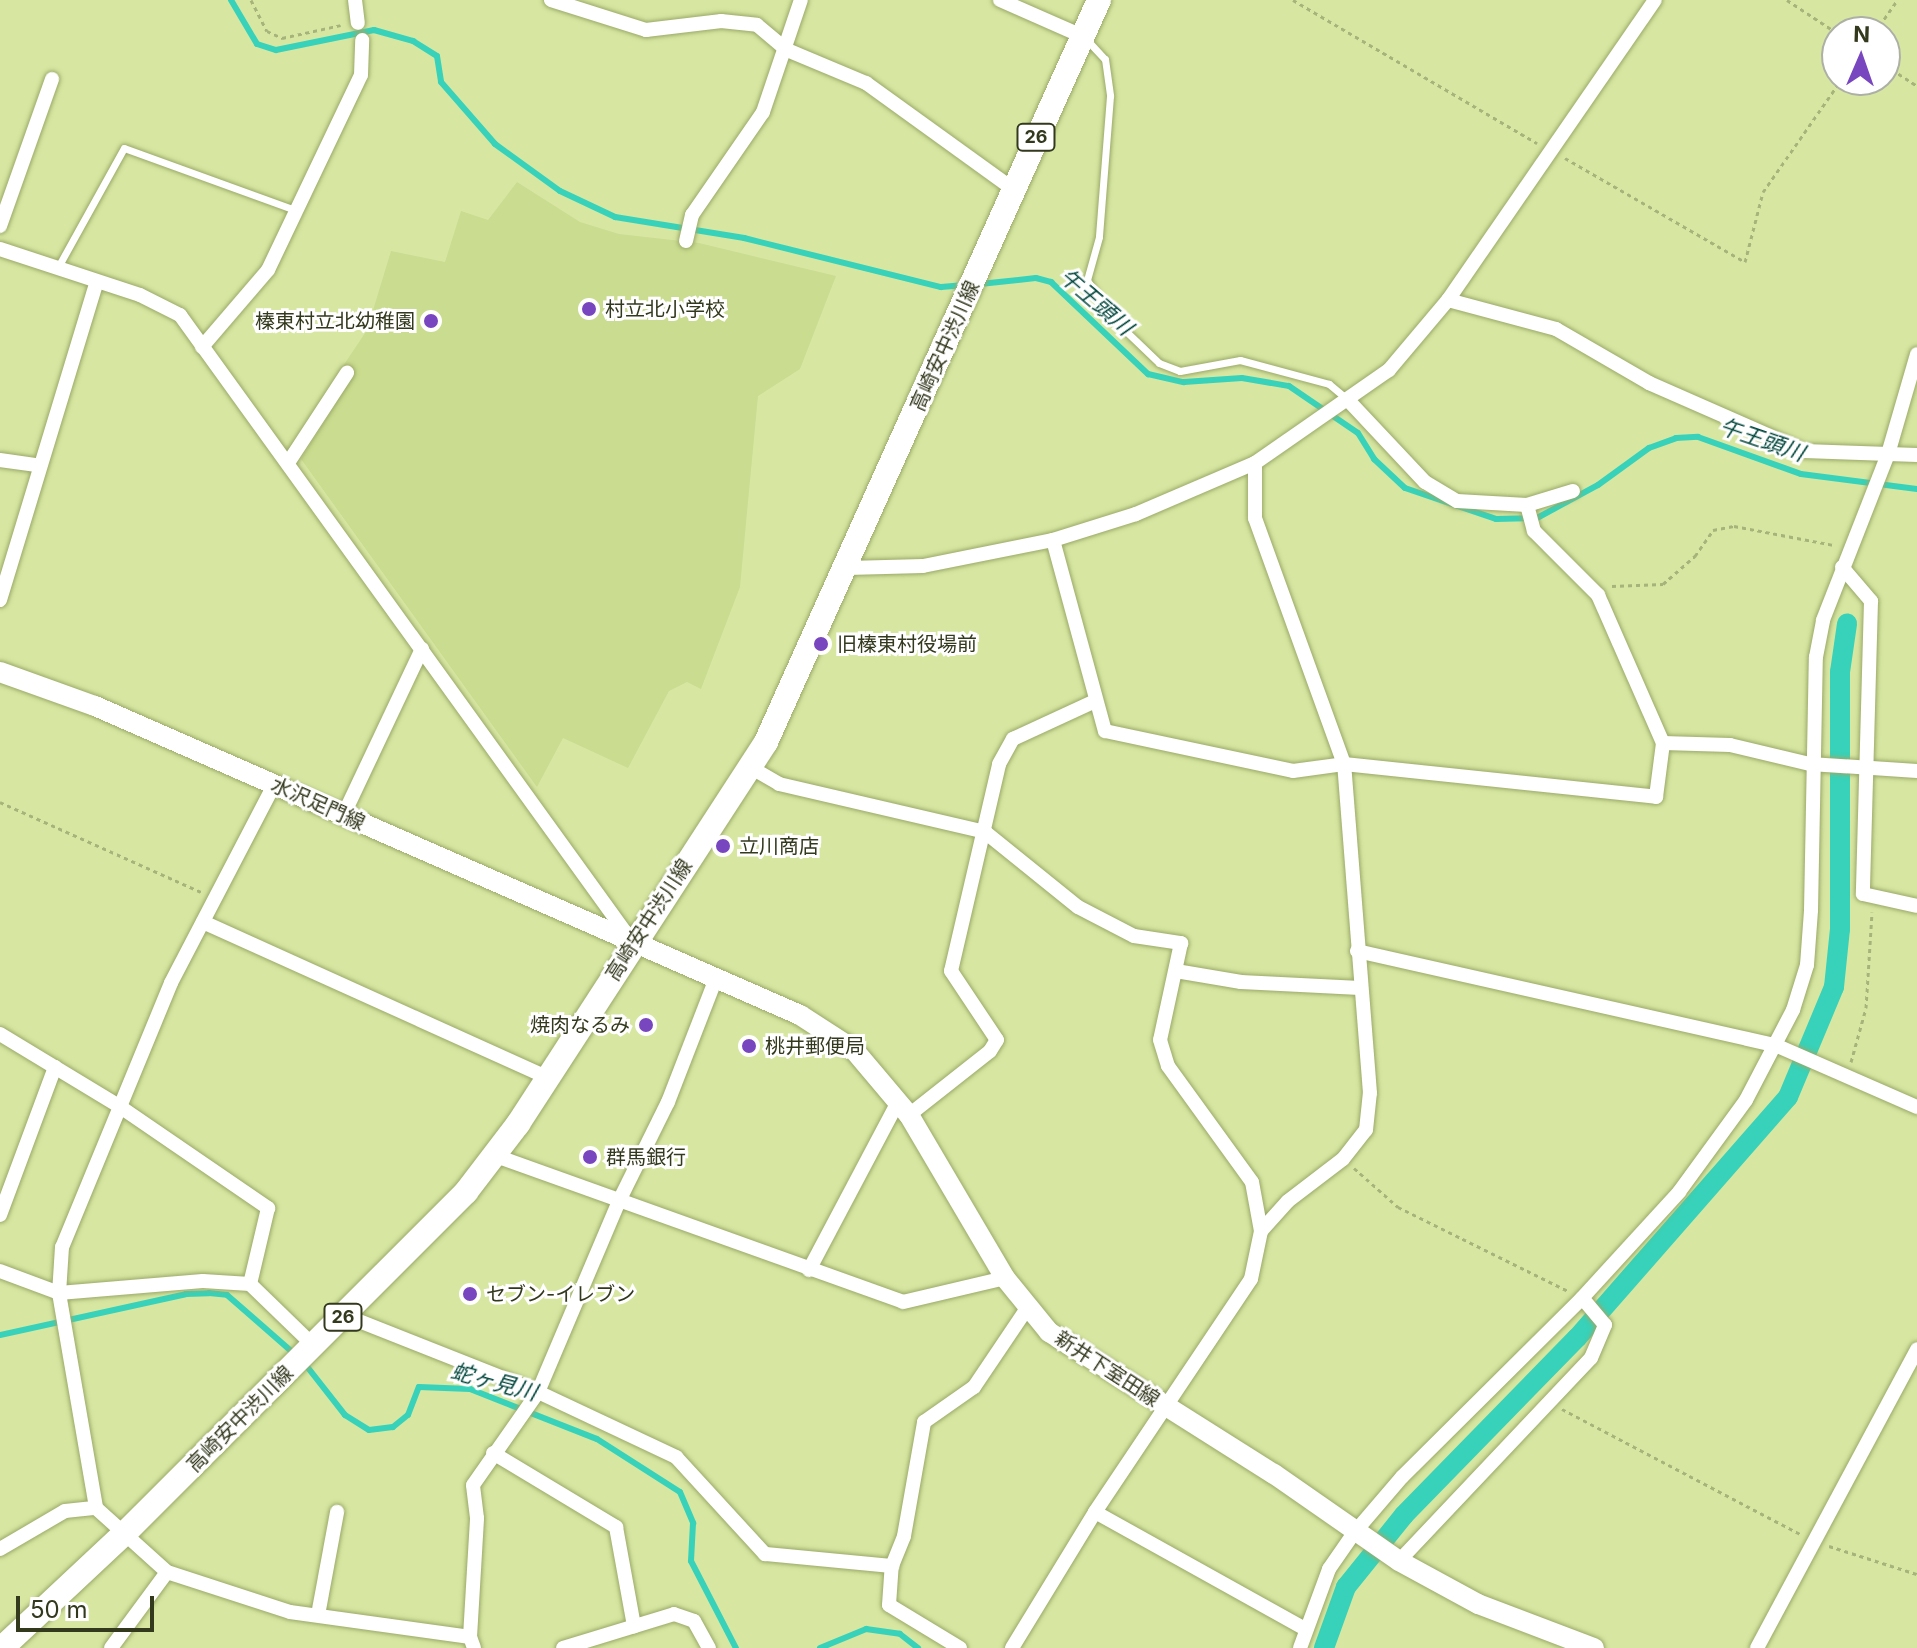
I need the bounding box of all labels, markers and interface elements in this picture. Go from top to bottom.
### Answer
north arrow [1821,16,1901,96]
text: N [1853,21,1871,47]
road number: 26 [1016,123,1056,151]
water label: 午王頭川 [1054,263,1138,341]
street label: 高崎安中渋川線 [906,277,984,415]
place label: 村立北小学校 [605,297,725,321]
marker: 村立北小学校 [580,300,598,318]
place label: 榛東村立北幼稚園 [255,309,415,333]
marker: 榛東村立北幼稚園 [422,312,440,330]
water label: 午王頭川 [1716,413,1808,467]
place label: 旧榛東村役場前 [837,632,977,656]
marker: 旧榛東村役場前 [812,635,830,653]
street label: 水沢足門線 [267,773,369,835]
place label: 立川商店 [739,834,819,858]
marker: 立川商店 [714,837,732,855]
street label: 高崎安中渋川線 [601,855,697,985]
place label: 焼肉なるみ [530,1013,630,1037]
marker: 焼肉なるみ [637,1016,655,1034]
place label: 桃井郵便局 [765,1034,865,1058]
marker: 桃井郵便局 [740,1037,758,1055]
place label: 群馬銀行 [606,1145,686,1169]
marker: 群馬銀行 [581,1148,599,1166]
place label: セブン-イレブン [486,1282,635,1306]
marker: セブン-イレブン [461,1285,479,1303]
road number: 26 [323,1303,363,1331]
street label: 新井下室田線 [1050,1326,1164,1412]
water label: 蛇ヶ見川 [448,1358,540,1406]
street label: 高崎安中渋川線 [182,1361,298,1477]
scale bar [20,1580,158,1630]
text: 50 m [30,1595,88,1624]

